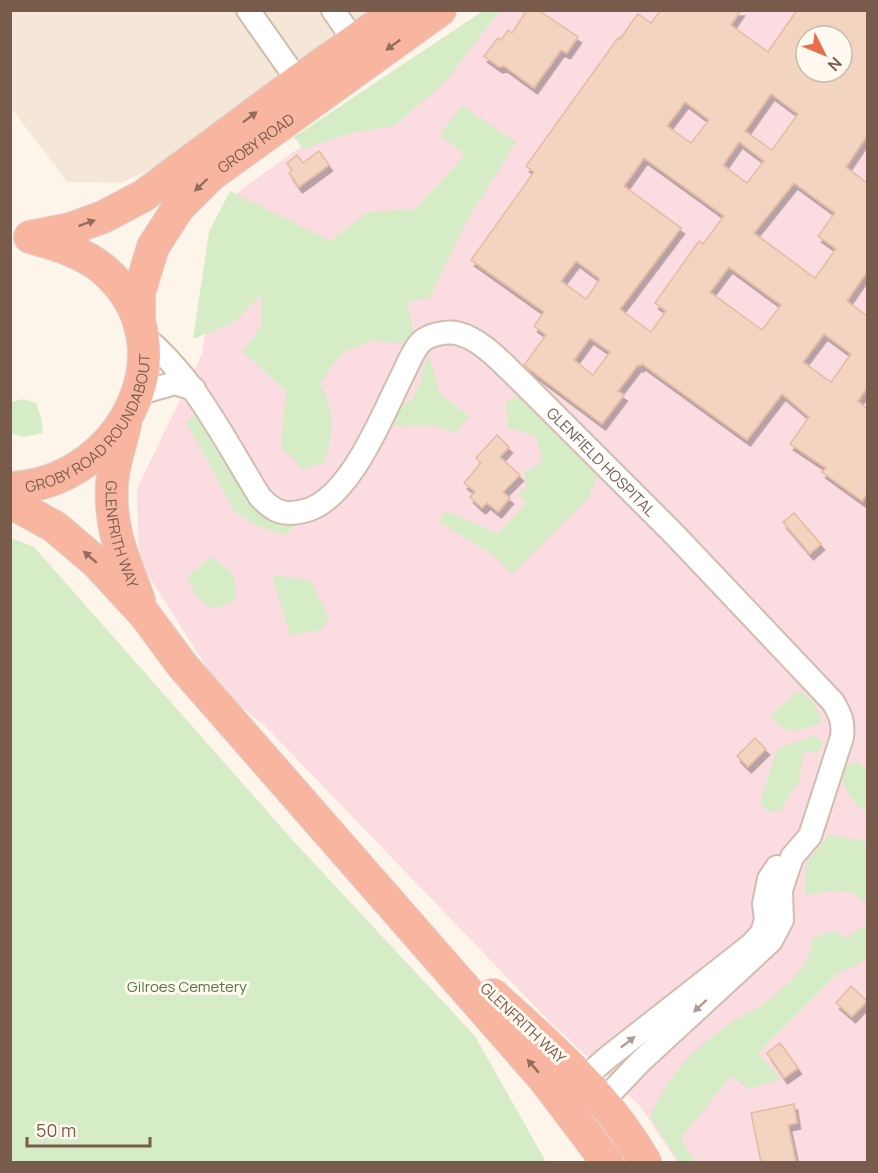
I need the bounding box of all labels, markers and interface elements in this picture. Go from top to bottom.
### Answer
north arrow [794,24,854,84]
one-way arrow [385,39,401,51]
text: N [823,53,847,76]
street label: GROBY ROAD [213,108,298,178]
one-way arrow [241,111,257,123]
one-way arrow [195,177,209,191]
one-way arrow [78,217,96,227]
street label: GROBY ROAD ROUNDABOUT [23,353,154,497]
street label: GLENFIELD HOSPITAL [542,402,661,521]
street label: GLENFRITH WAY [101,480,144,591]
one-way arrow [83,551,98,564]
park label: Gilroes Cemetery [127,976,247,997]
street label: GLENFRITH WAY [476,978,571,1069]
one-way arrow [694,999,708,1013]
one-way arrow [620,1036,635,1048]
one-way arrow [527,1059,540,1074]
scale bar [27,1110,150,1148]
text: 50 m [36,1118,76,1142]

